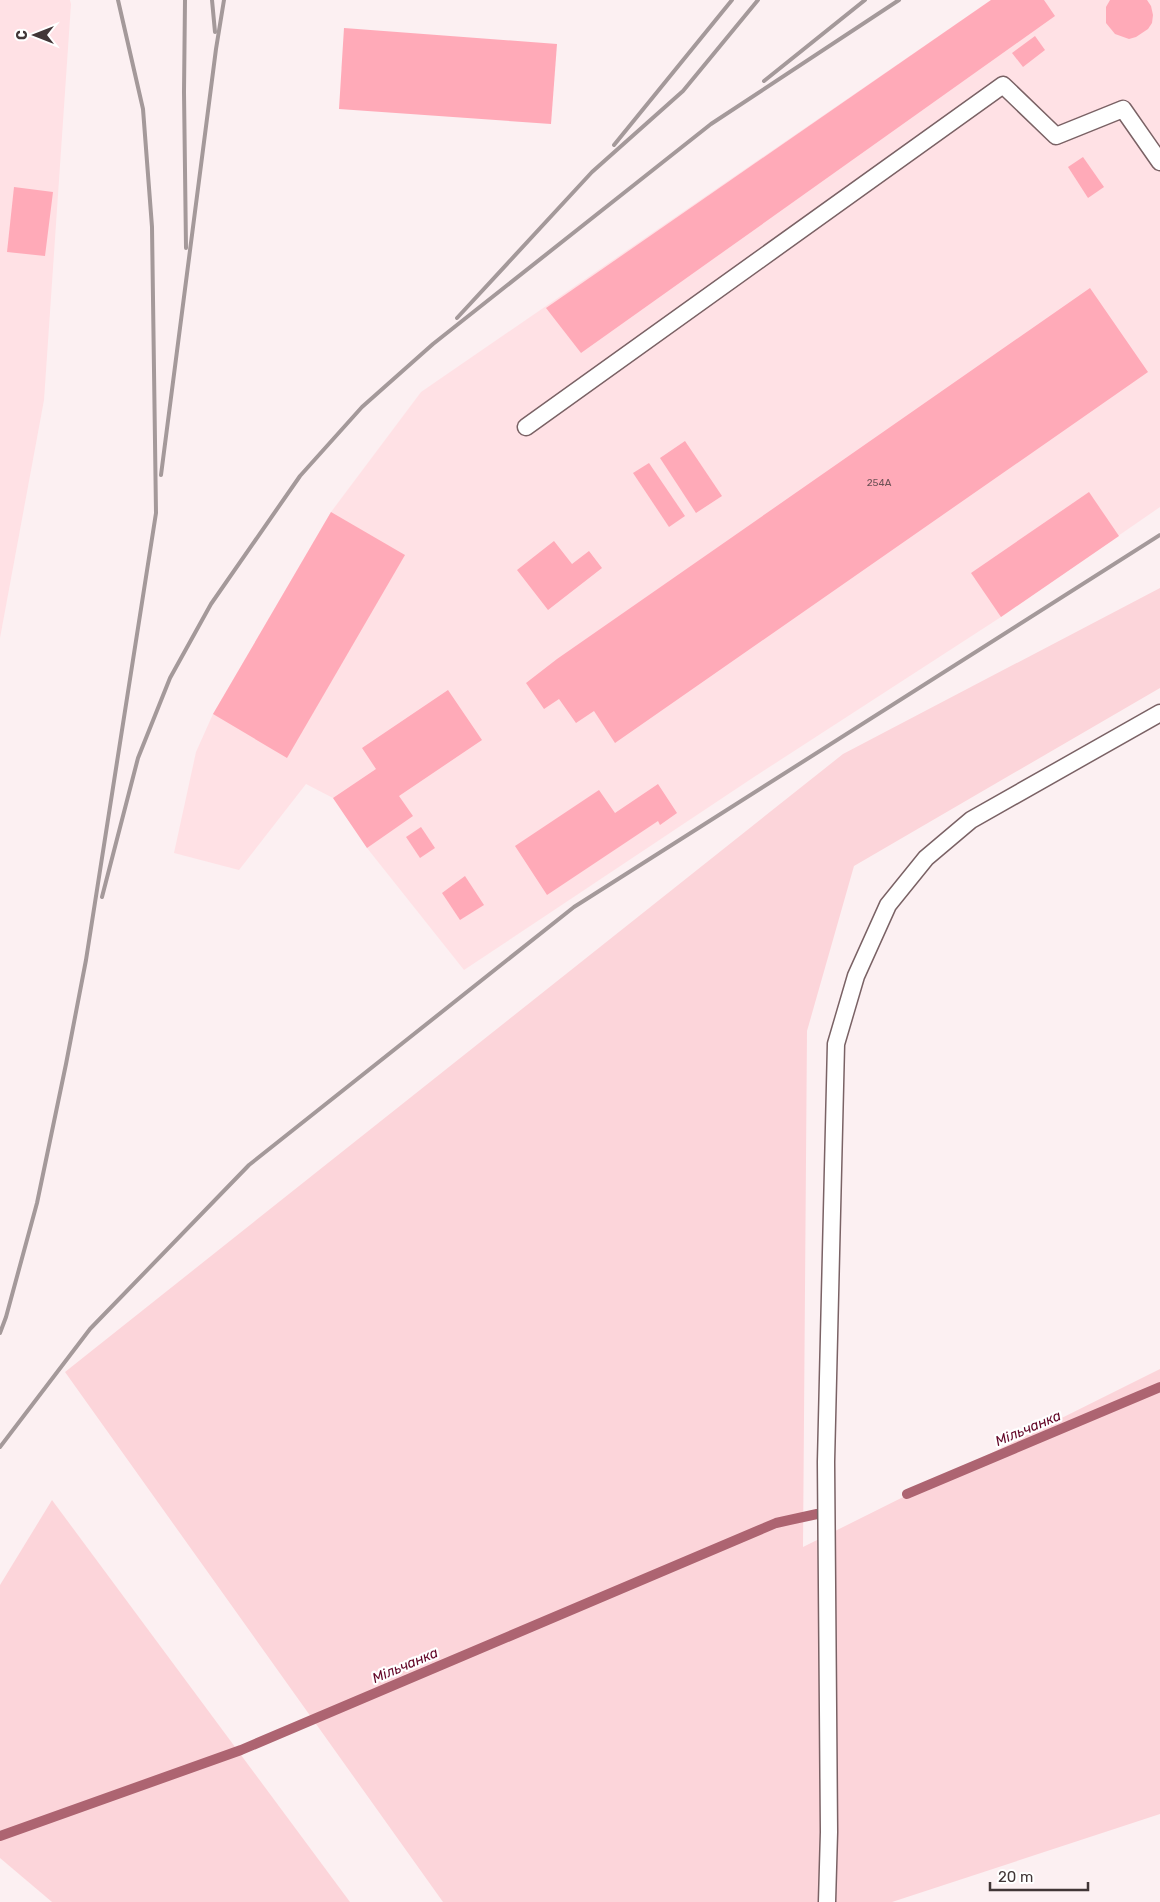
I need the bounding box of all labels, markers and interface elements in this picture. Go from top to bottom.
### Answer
north arrow [10,10,60,60]
text: С [14,30,31,40]
house number: 254А [867,477,892,489]
water label: Мільчанка [993,1407,1064,1450]
water label: Мільчанка [370,1644,441,1687]
scale bar [990,1860,1088,1892]
text: 20 m [998,1868,1033,1886]

